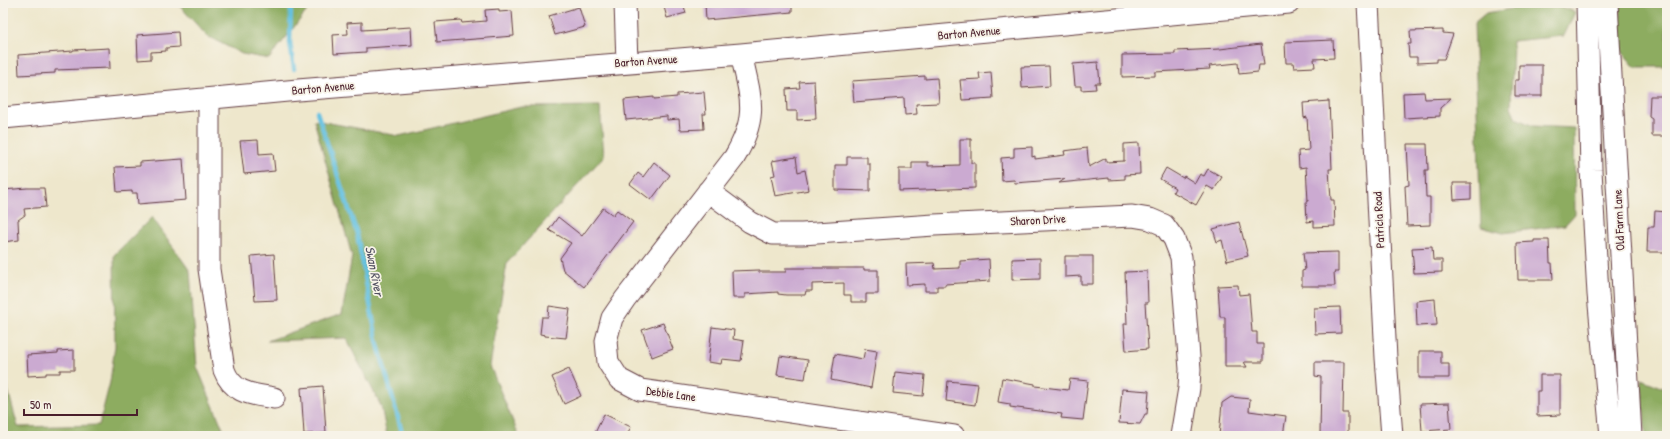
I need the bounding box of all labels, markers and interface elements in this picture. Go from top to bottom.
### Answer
street label: Barton Avenue [937,21,1001,44]
street label: Barton Avenue [614,50,678,71]
street label: Barton Avenue [291,76,355,99]
street label: Old Farm Lane [1608,189,1629,251]
street label: Patricia Road [1369,191,1388,249]
street label: Sharon Drive [1010,210,1066,229]
water label: Swan River [361,245,389,299]
street label: Debbie Lane [645,382,697,405]
scale bar [24,391,137,417]
text: 50 m [30,396,51,413]

